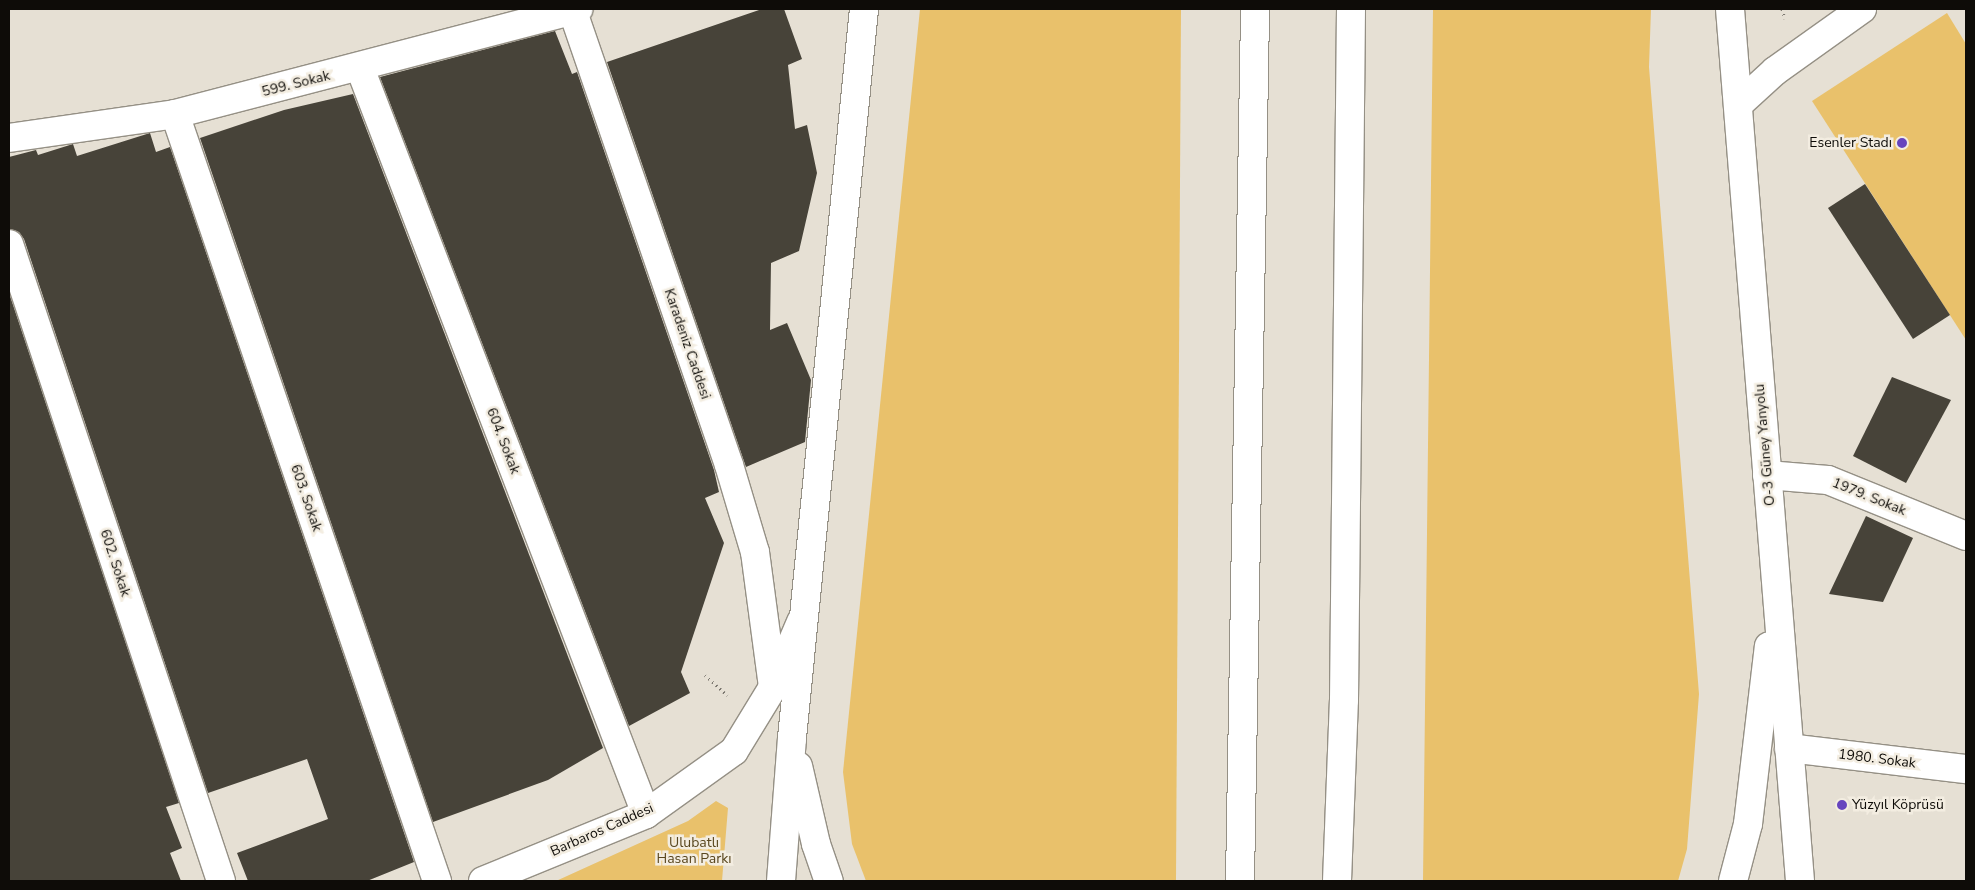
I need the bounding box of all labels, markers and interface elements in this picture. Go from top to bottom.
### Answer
street label: 599. Sokak [260,67,332,101]
place label: Esenler Stadı [1809,135,1892,151]
marker: Esenler Stadı [1896,137,1908,149]
street label: Karadeniz Caddesi [660,287,714,401]
street label: O-3 Güney Yanyolu [1751,383,1779,507]
street label: 604. Sokak [483,405,523,477]
street label: 603. Sokak [287,462,325,534]
street label: 1979. Sokak [1830,475,1908,519]
street label: 602. Sokak [96,527,134,599]
street label: 1980. Sokak [1837,746,1917,772]
place label: Yüzyıl Köprüsü [1852,797,1944,813]
marker: Yüzyıl Köprüsü [1836,799,1848,811]
street label: Barbaros Caddesi [548,800,656,860]
park label: Ulubatlı Hasan Parkı [657,835,731,868]

